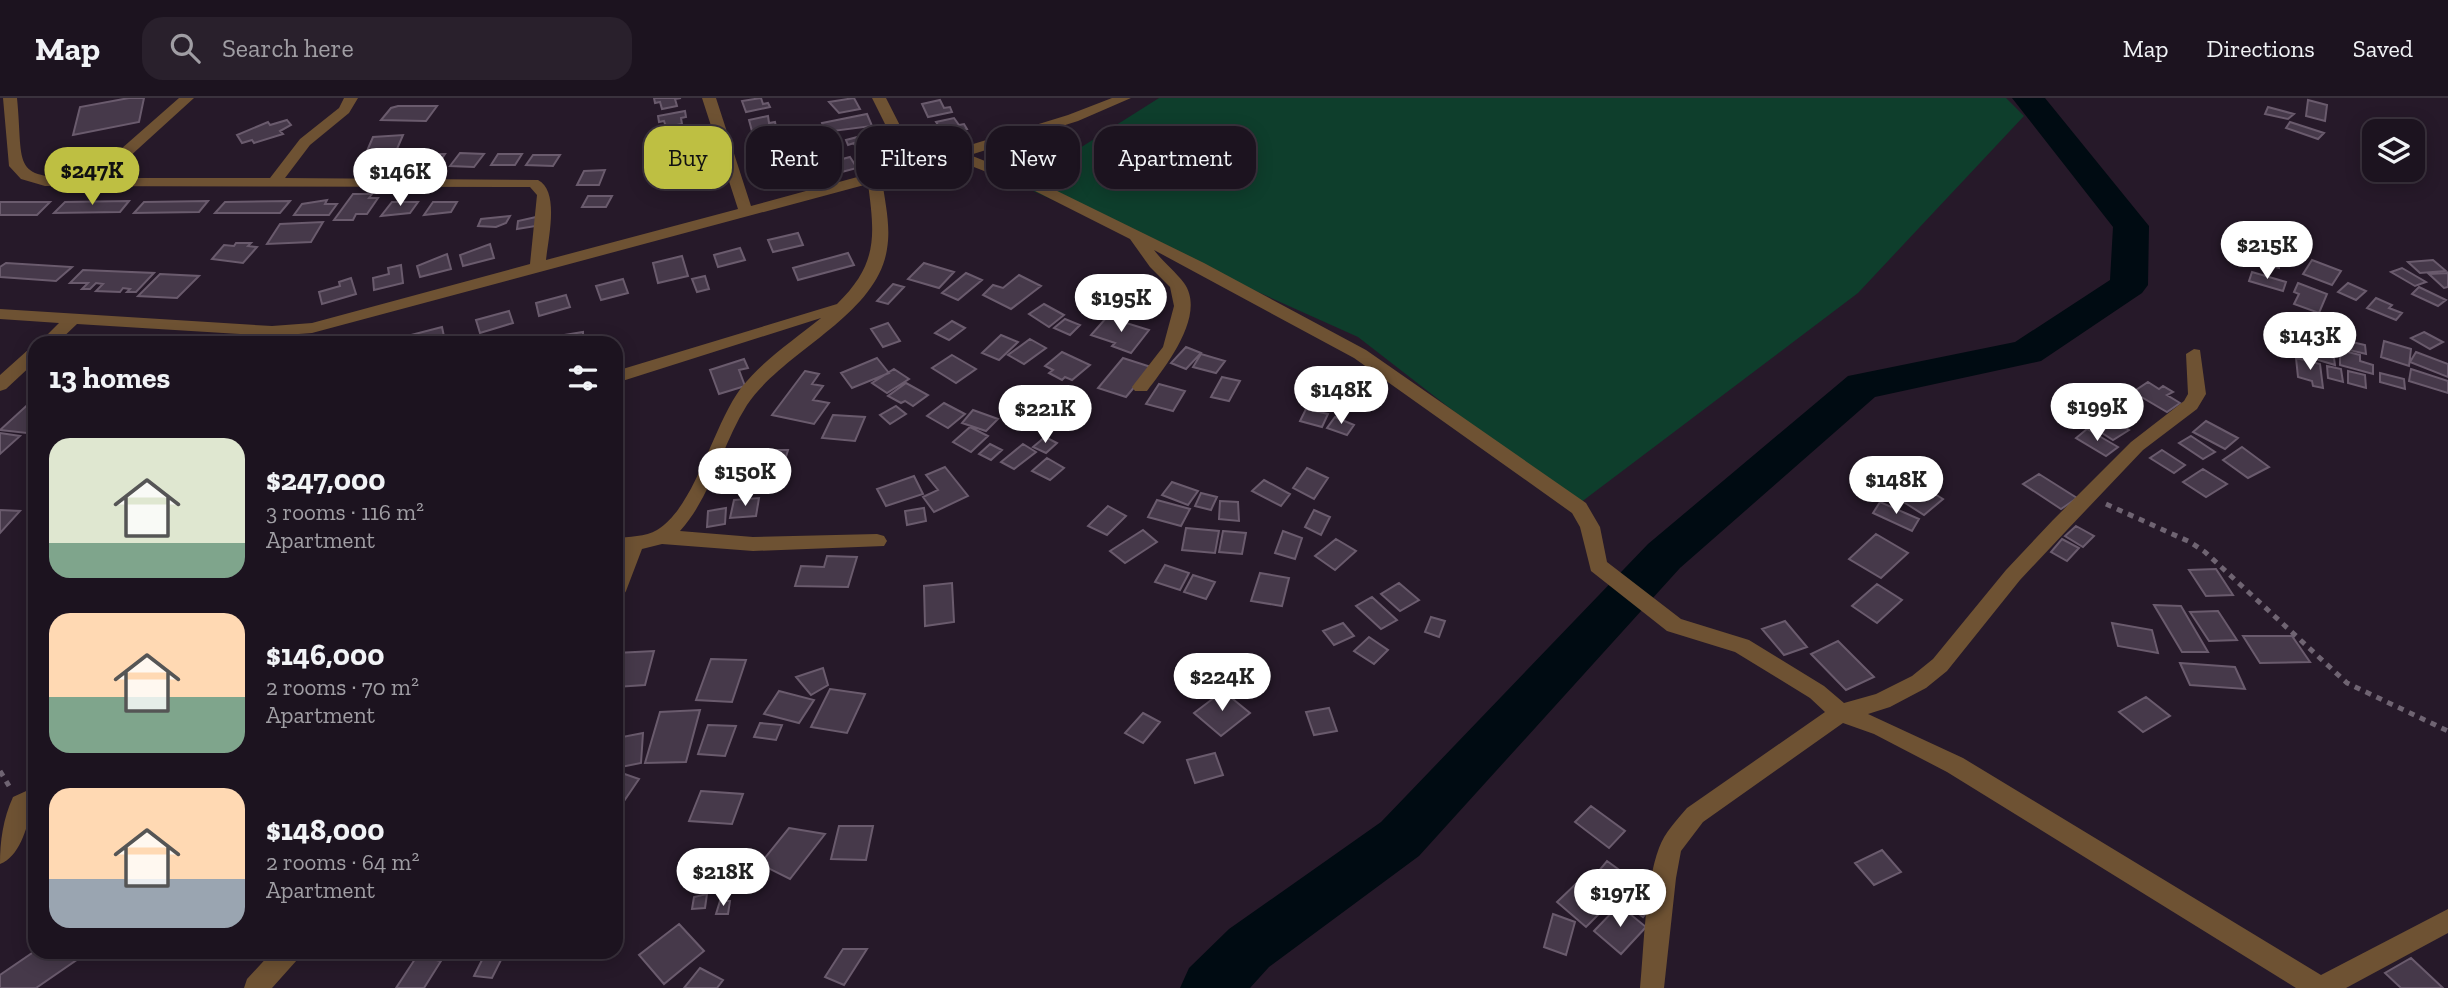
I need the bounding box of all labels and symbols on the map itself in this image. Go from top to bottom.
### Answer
pin: $247K [43,148,141,207]
pin: $146K [351,148,449,208]
pin: $215K [2218,222,2316,281]
pin: $195K [1072,274,1170,334]
pin: $143K [2261,313,2359,372]
pin: $148K [1292,366,1390,426]
pin: $199K [2048,384,2146,443]
pin: $221K [996,386,1094,445]
pin: $150K [696,448,794,508]
pin: $148K [1847,456,1945,516]
pin: $224K [1173,654,1271,713]
pin: $218K [674,848,772,908]
pin: $197K [1571,870,1669,929]

